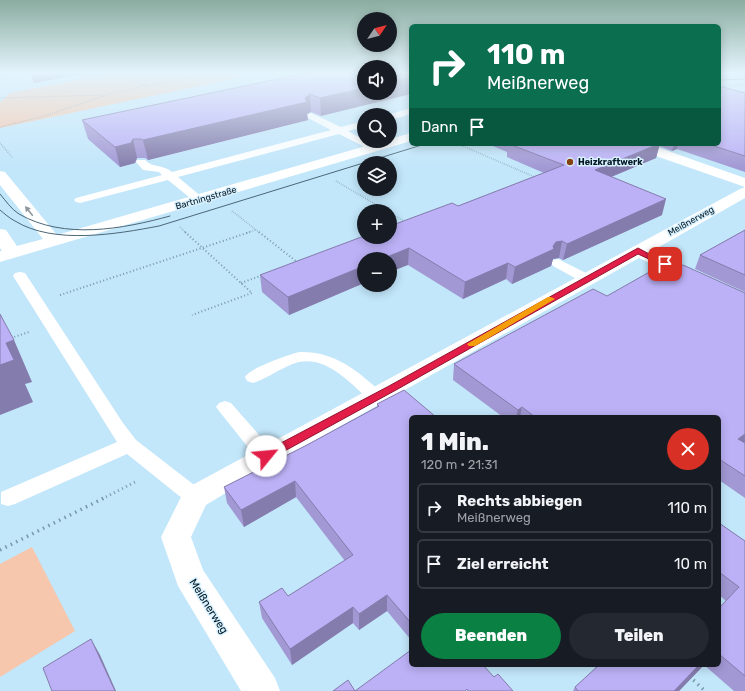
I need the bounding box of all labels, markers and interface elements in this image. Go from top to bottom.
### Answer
north arrow [357,12,397,52]
map controls [357,12,397,292]
text: 110 m [487,38,565,71]
icon: right [421,40,473,92]
button: sound [357,60,397,100]
text: Meißnerweg [487,72,589,94]
button: search [357,108,397,148]
icon: arrive [466,116,488,138]
text: Dann [421,118,458,136]
button: layers [357,156,397,196]
marker: Heizkraftwerk [565,157,575,167]
place label: Heizkraftwerk [578,157,643,167]
street label: Bartningstraße [174,184,238,212]
button: + [357,204,397,244]
street label: Meißnerweg [666,204,716,238]
one-way arrow [25,206,34,217]
pin [648,247,682,281]
button: − [357,252,397,292]
icon: arrive [654,253,676,275]
text: 1 Min. [421,428,489,456]
button: close [667,428,709,470]
position arrow [245,435,287,477]
text: 120 m · 21:31 [421,457,498,472]
text: Rechts abbiegen [457,492,582,510]
icon: right [423,497,445,519]
text: 110 m [668,499,707,517]
text: Meißnerweg [457,510,531,525]
icon: arrive [423,553,445,575]
text: Ziel erreicht [457,555,549,573]
text: 10 m [674,555,707,573]
street label: Meißnerweg [187,576,231,636]
button: Beenden [421,613,561,659]
button: Teilen [569,613,709,659]

